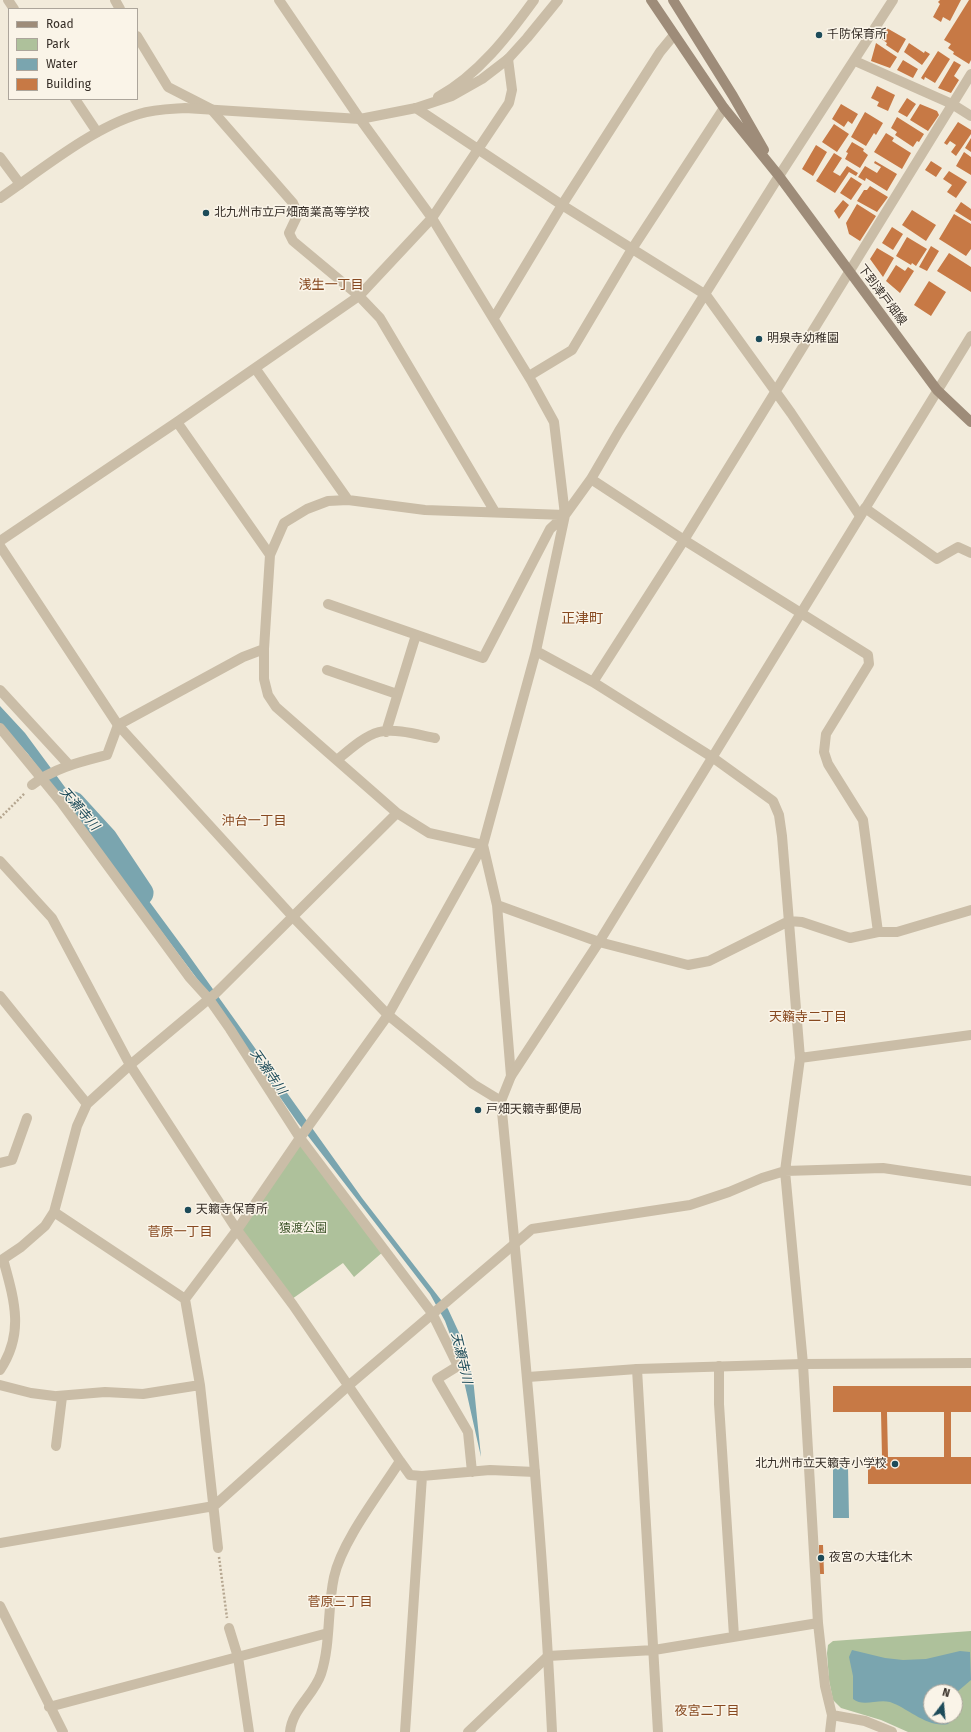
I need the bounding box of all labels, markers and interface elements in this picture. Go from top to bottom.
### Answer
legend [8,8,138,100]
text: Road [46,17,74,31]
place label: 千防保育所 [827,28,887,42]
marker: 千防保育所 [814,30,824,40]
text: Park [46,37,70,51]
text: Water [46,57,77,71]
text: Building [46,77,91,91]
place label: 北九州市立戸畑商業高等学校 [214,206,370,220]
marker: 北九州市立戸畑商業高等学校 [201,208,211,218]
street label: 下到津戸畑線 [855,262,909,328]
district label: 浅生一丁目 [299,277,363,293]
place label: 明泉寺幼稚園 [767,332,839,346]
marker: 明泉寺幼稚園 [754,334,764,344]
district label: 正津町 [561,611,603,627]
water label: 天瀬寺川 [56,784,102,834]
district label: 沖台一丁目 [222,813,286,829]
district label: 天籟寺二丁目 [769,1009,847,1025]
water label: 天瀬寺川 [247,1046,289,1098]
place label: 戸畑天籟寺郵便局 [486,1103,582,1117]
marker: 戸畑天籟寺郵便局 [473,1105,483,1115]
place label: 天籟寺保育所 [196,1203,268,1217]
marker: 天籟寺保育所 [183,1205,193,1215]
park label: 猿渡公園 [279,1222,327,1236]
district label: 菅原一丁目 [148,1224,212,1240]
water label: 天瀬寺川 [448,1331,474,1385]
place label: 北九州市立天籟寺小学校 [755,1457,887,1471]
marker: 北九州市立天籟寺小学校 [890,1459,900,1469]
place label: 夜宮の大珪化木 [829,1551,913,1565]
marker: 夜宮の大珪化木 [816,1553,826,1563]
district label: 菅原三丁目 [308,1594,372,1610]
north arrow [923,1684,963,1724]
text: N [941,1686,951,1700]
district label: 夜宮二丁目 [675,1703,739,1719]

